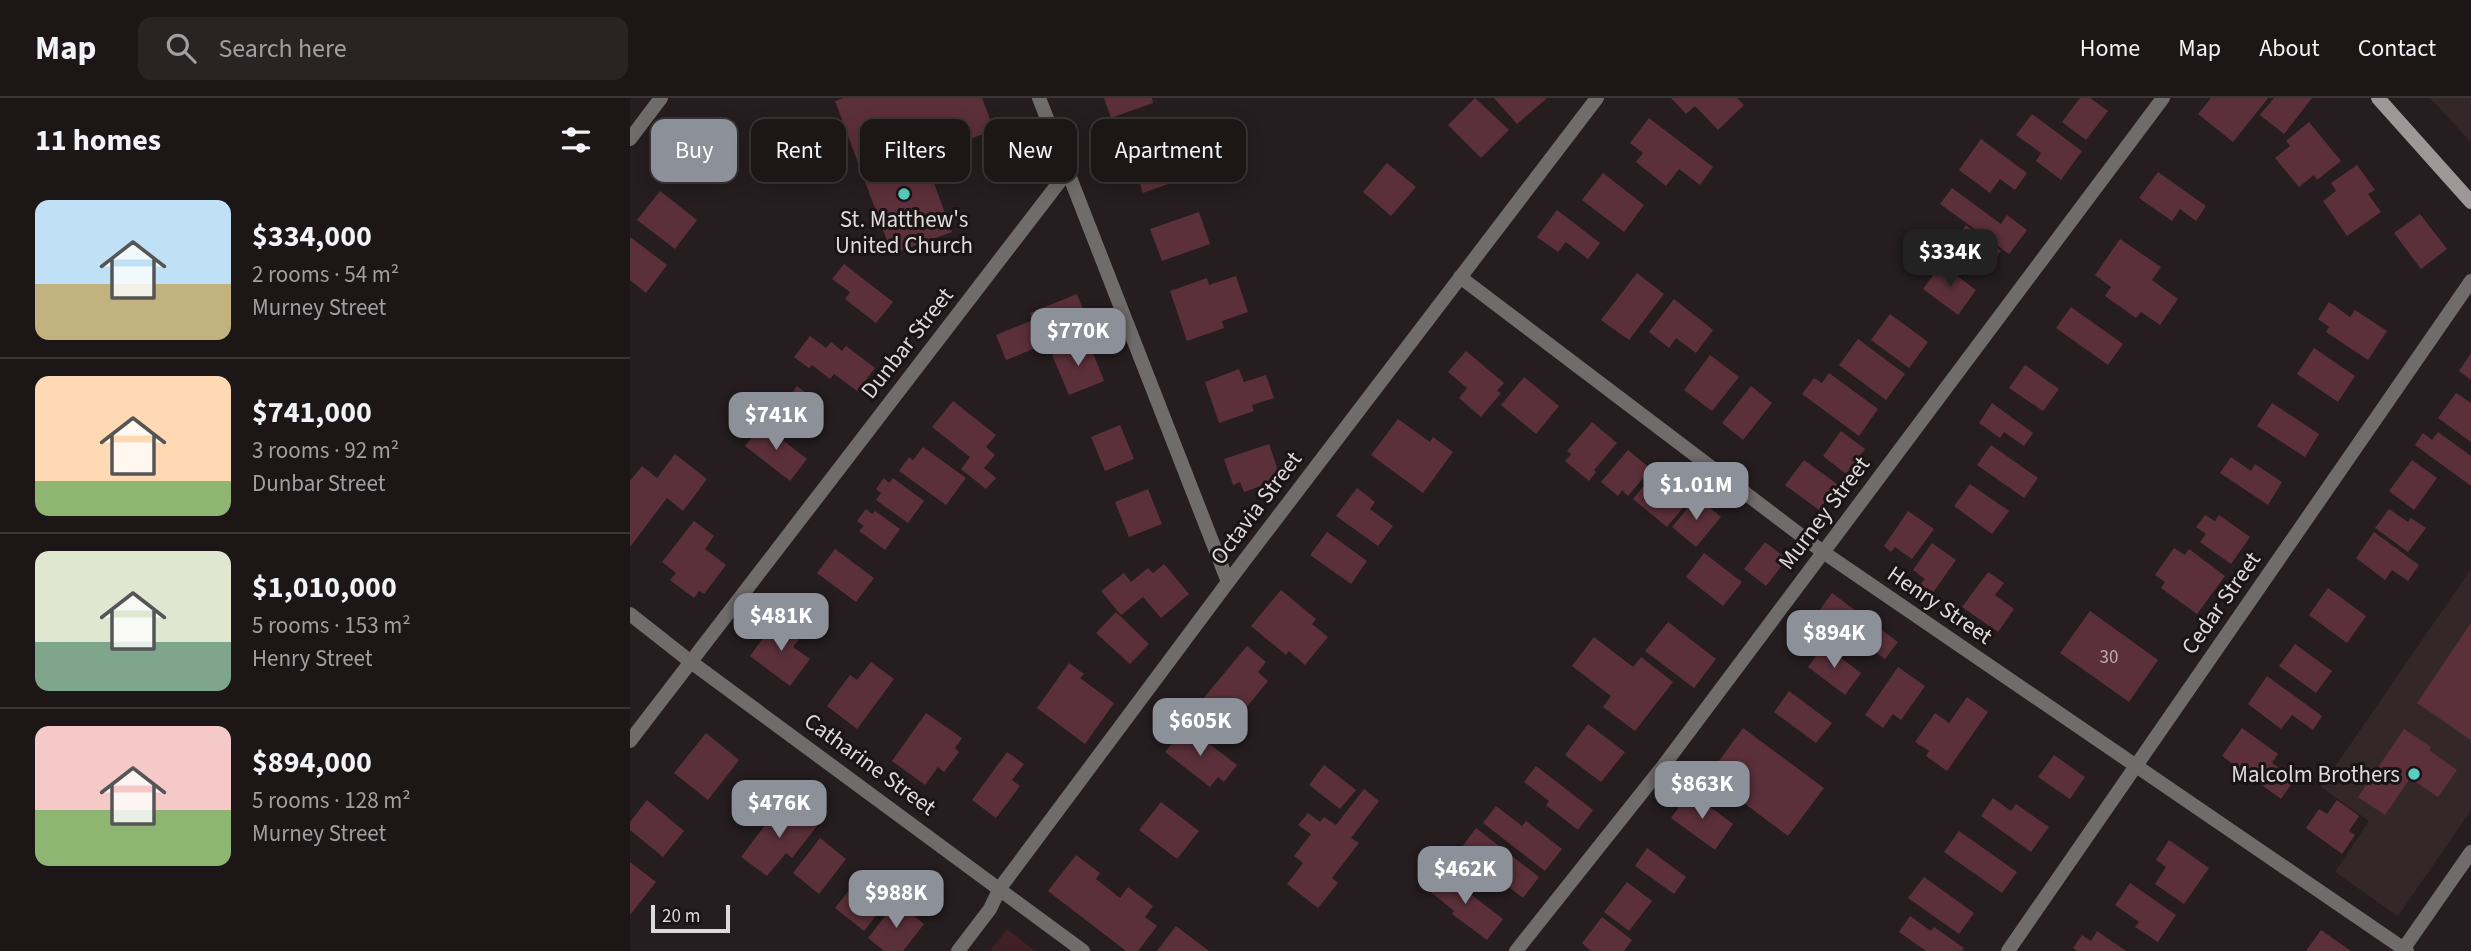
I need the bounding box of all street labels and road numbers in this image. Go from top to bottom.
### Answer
street label: Dunbar Street [853,280,961,406]
street label: Octavia Street [1202,444,1310,572]
street label: Murney Street [1770,449,1878,577]
street label: Cedar Street [2173,545,2269,661]
street label: Henry Street [1881,558,1999,652]
street label: Catharine Street [797,705,943,823]

